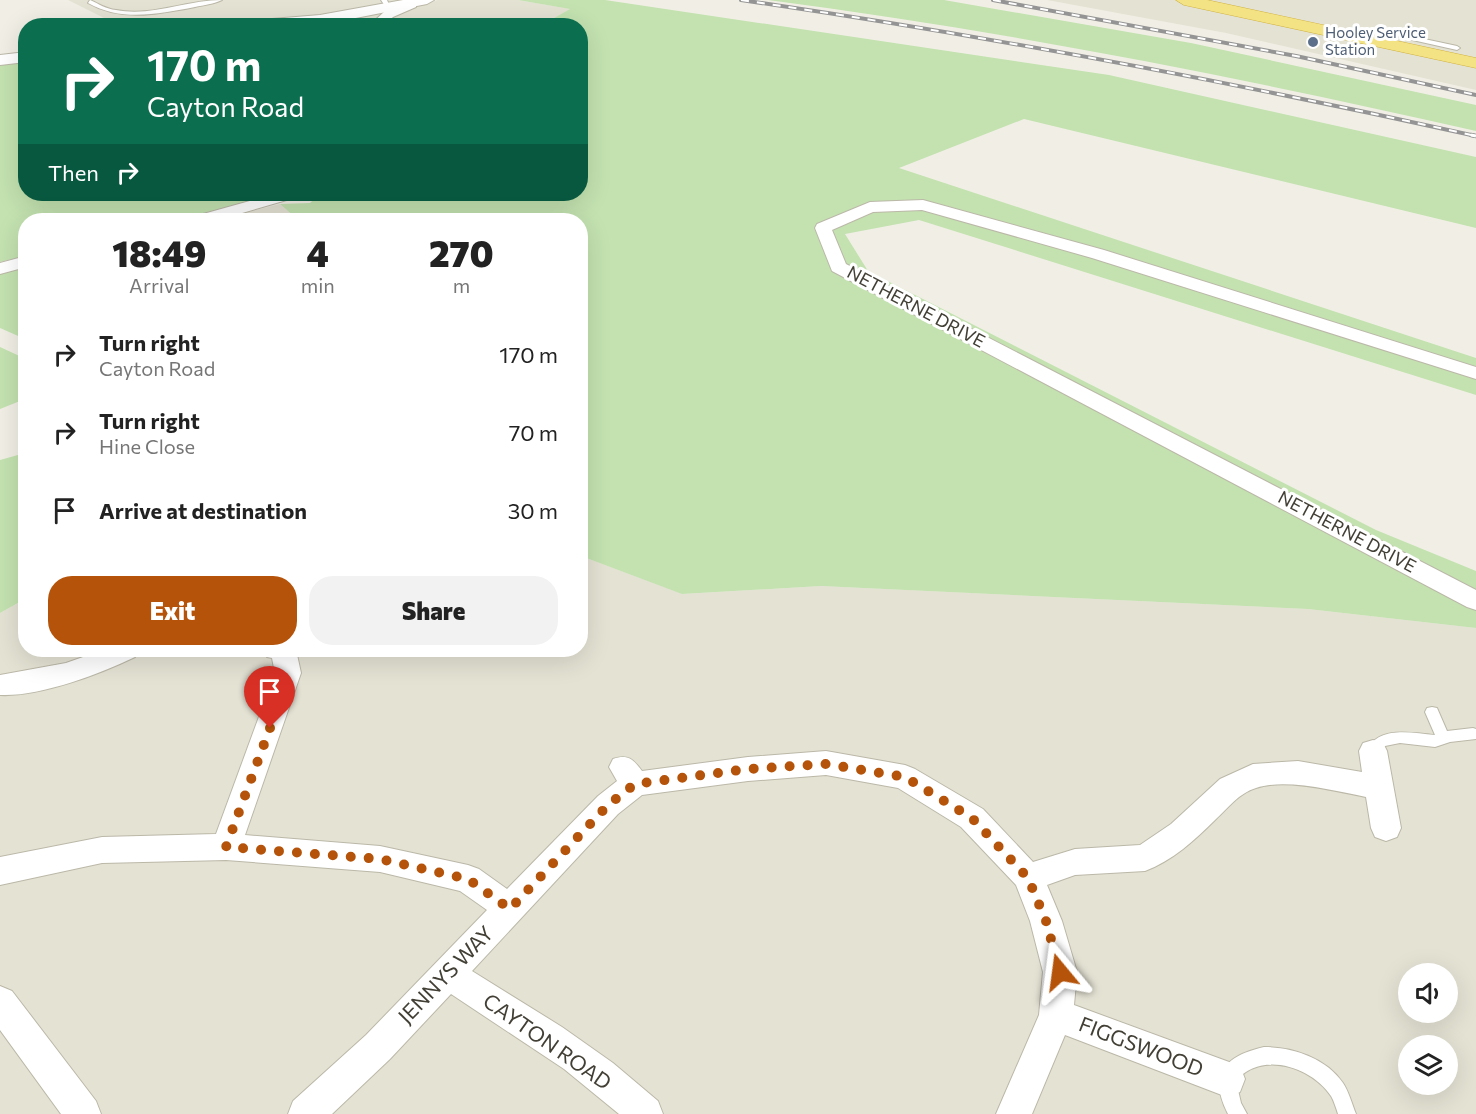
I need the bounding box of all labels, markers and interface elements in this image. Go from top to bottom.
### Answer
place label: Hooley Service Station [1325,23,1426,58]
marker: Hooley Service Station [1306,35,1320,49]
text: 170 m [147,38,261,90]
icon: right [48,42,126,120]
text: Cayton Road [147,90,304,123]
icon: right [111,156,144,189]
text: Then [48,159,99,186]
text: 18:49 [112,230,206,274]
text: 4 [307,230,329,274]
text: 270 [429,230,494,274]
street label: NETHERNE DRIVE [844,260,989,352]
text: Arrival [129,273,190,297]
text: min [301,273,335,297]
text: m [453,273,470,297]
text: Turn right [99,329,200,356]
icon: right [48,338,81,371]
text: 170 m [499,341,558,368]
text: Cayton Road [99,356,215,380]
text: Turn right [99,407,200,434]
icon: right [48,416,81,449]
text: 70 m [509,419,558,446]
text: Hine Close [99,434,195,458]
street label: NETHERNE DRIVE [1275,485,1420,577]
icon: arrive [48,494,81,527]
text: Arrive at destination [99,497,307,524]
text: 30 m [508,497,558,524]
button: Exit [48,576,297,645]
button: Share [309,576,558,645]
pin [244,666,295,728]
icon: arrive [253,675,286,708]
street label: JENNYS WAY [392,920,498,1028]
position arrow [1028,940,1092,1004]
map controls [1398,963,1458,1095]
button: sound [1398,963,1458,1023]
street label: CAYTON ROAD [479,987,617,1094]
street label: FIGGSWOOD [1076,1010,1207,1081]
button: layers [1398,1035,1458,1095]

